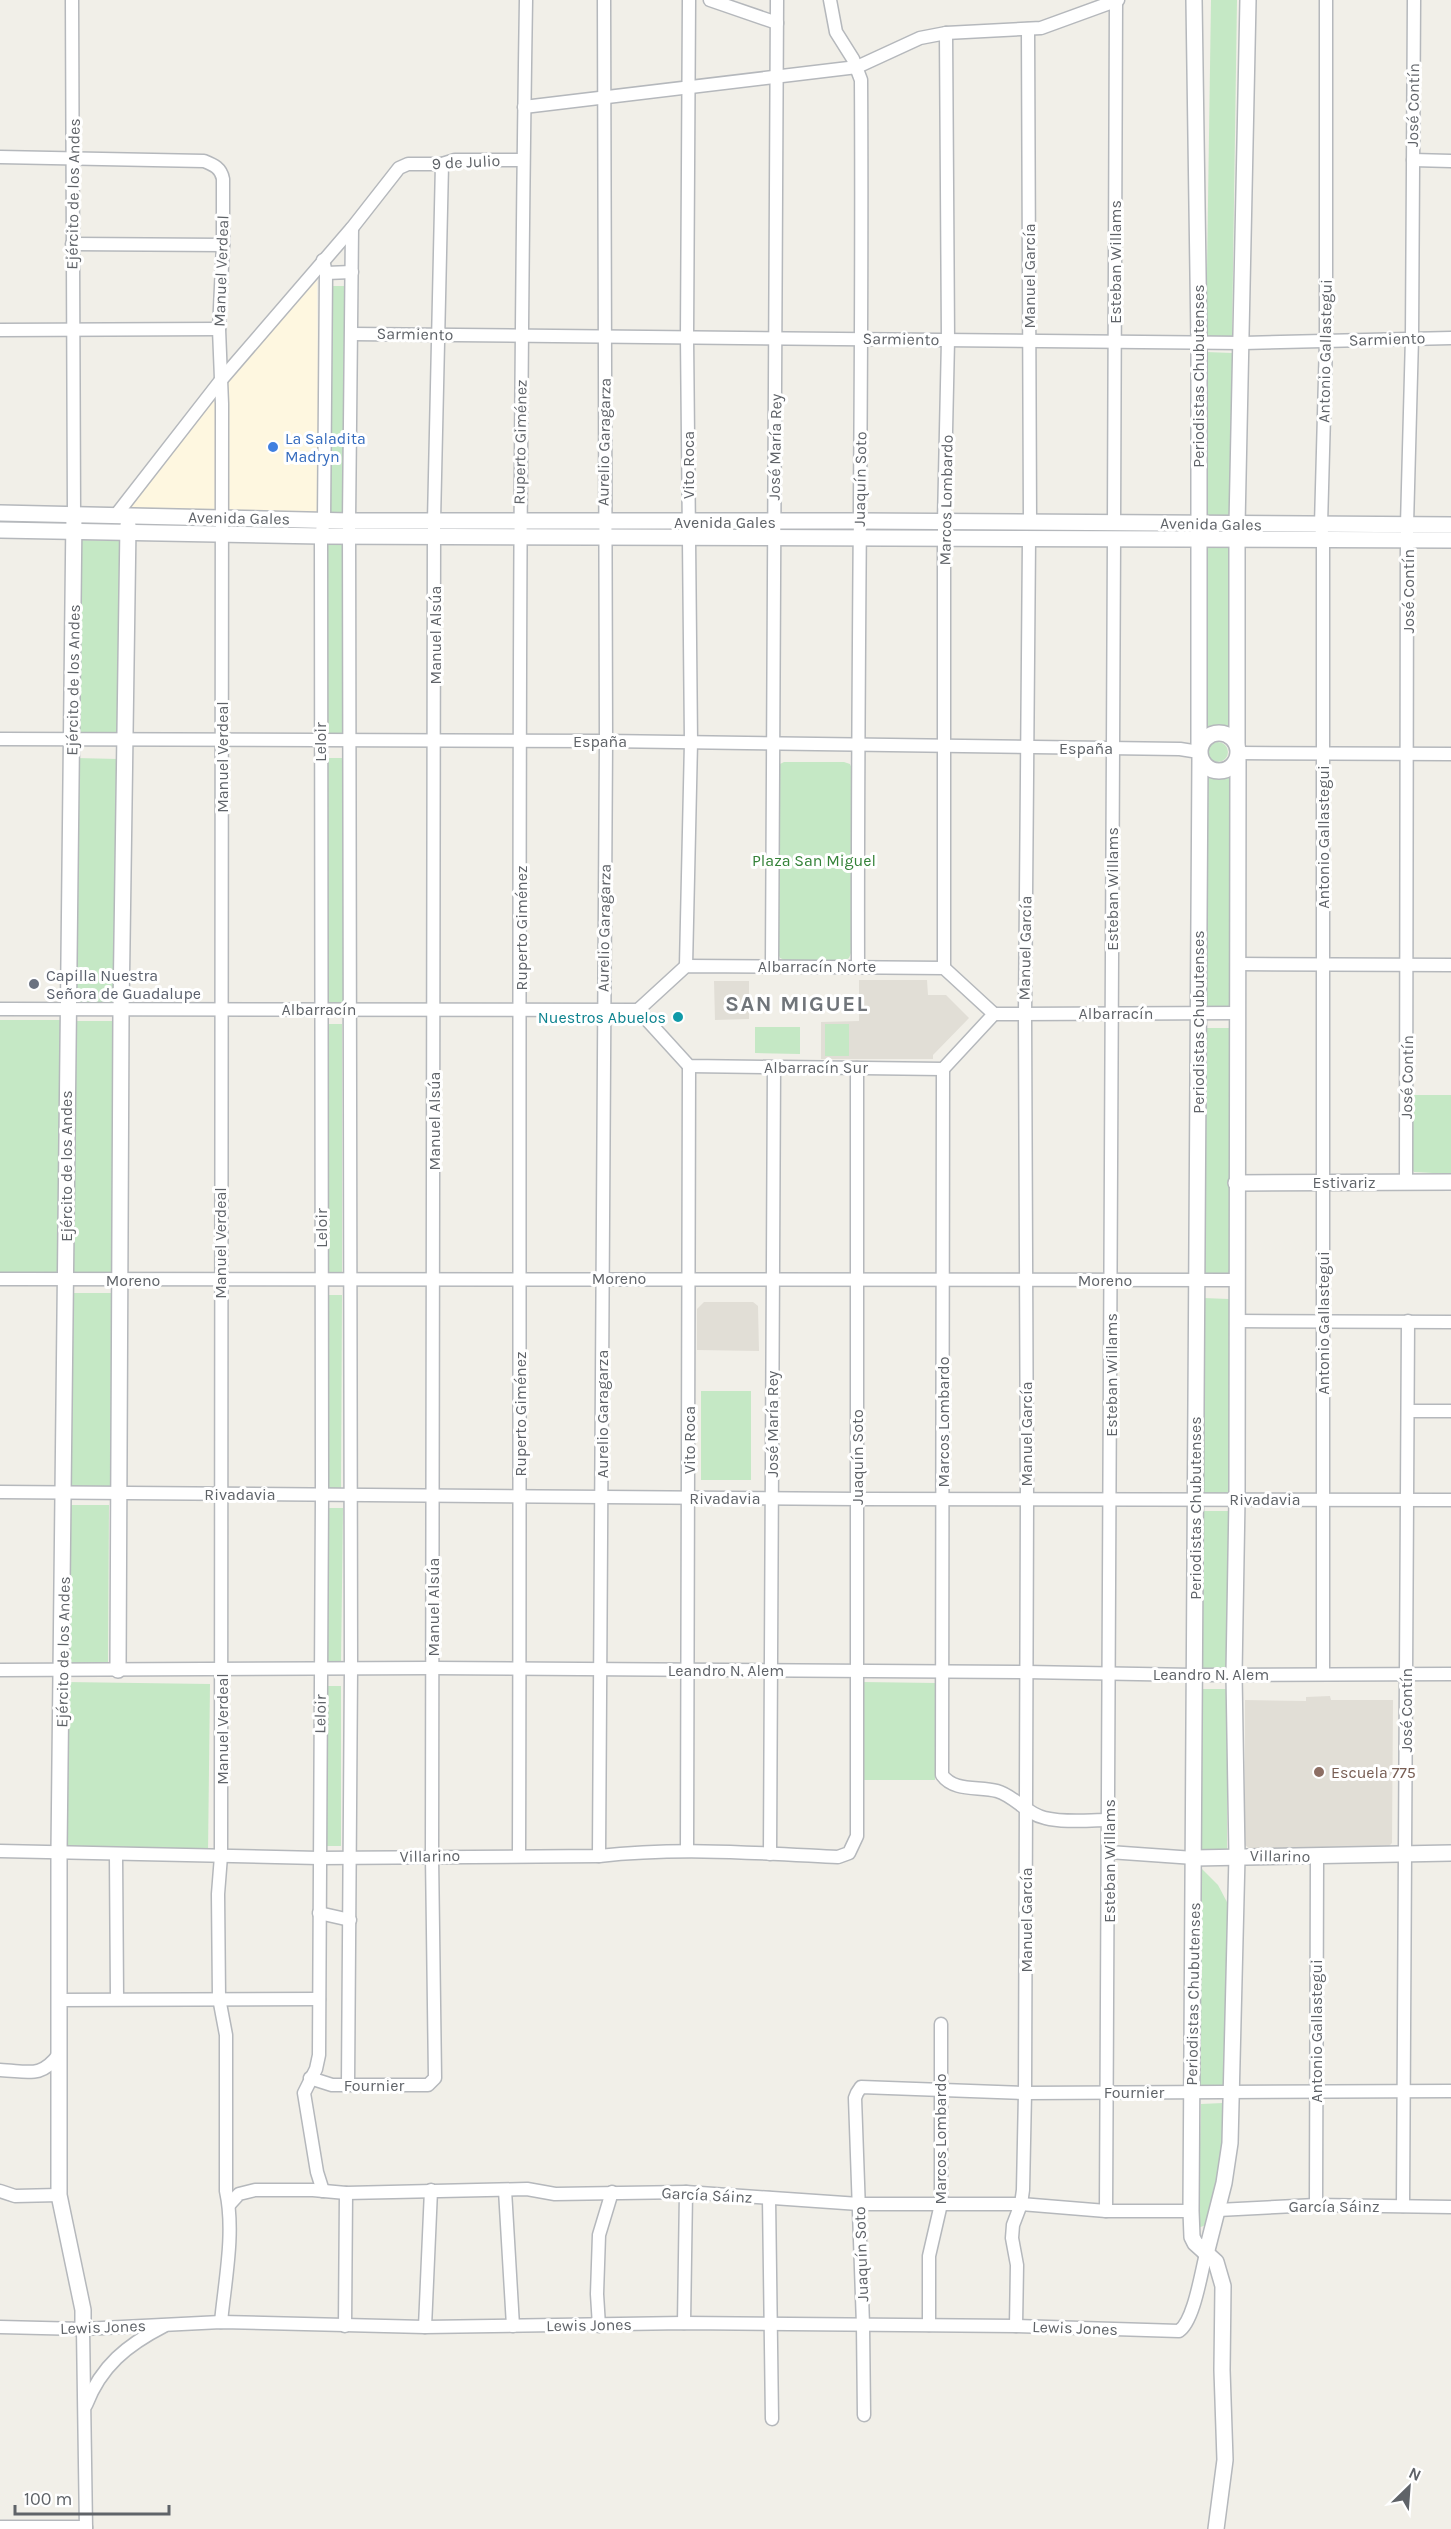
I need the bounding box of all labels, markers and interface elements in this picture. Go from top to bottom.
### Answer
street label: José Contín [1403,63,1423,147]
street label: Ejército de los Andes [62,118,84,270]
street label: 9 de Julio [431,151,501,173]
street label: Esteban Willams [1106,200,1125,324]
street label: Manuel Verdeal [210,215,232,327]
street label: Manuel García [1020,224,1039,328]
street label: Antonio Gallastegui [1314,279,1336,423]
street label: Periodistas Chubutenses [1189,284,1208,468]
street label: Sarmiento [377,324,453,344]
street label: Sarmiento [1348,328,1426,350]
street label: Sarmiento [863,329,939,349]
street label: Aurelio Garagarza [593,378,615,506]
street label: Ruperto Giménez [509,379,531,505]
street label: José María Rey [765,393,785,500]
place label: La Saladita Madryn [285,429,366,466]
street label: Vito Roca [679,431,698,499]
street label: Juaquín Soto [850,431,870,527]
street label: Marcos Lombardo [935,434,957,566]
marker: La Saladita Madryn [266,440,280,454]
street label: Avenida Gales [188,508,290,528]
street label: Avenida Gales [674,513,776,532]
street label: Avenida Gales [1160,514,1262,534]
street label: José Contín [1399,549,1418,633]
street label: Manuel Alsúa [426,586,445,684]
street label: Ejército de los Andes [62,604,84,756]
street label: Manuel Verdeal [213,701,232,813]
street label: Leloir [311,722,330,762]
street label: España [573,732,627,751]
street label: España [1059,739,1113,758]
street label: Antonio Gallastegui [1314,765,1333,909]
street label: Esteban Willams [1103,827,1122,951]
park label: Plaza San Miguel [752,851,876,870]
street label: Aurelio Garagarza [593,864,615,992]
street label: Ruperto Giménez [512,865,531,991]
street label: Manuel García [1015,895,1035,1001]
street label: Periodistas Chubutenses [1189,930,1208,1114]
street label: Albarracín Norte [758,957,876,976]
place label: Capilla Nuestra Señora de Guadalupe [46,966,201,1003]
marker: Capilla Nuestra Señora de Guadalupe [27,977,41,991]
district label: SAN MIGUEL [725,991,869,1017]
street label: Albarracín [281,1000,357,1019]
street label: Albarracín [1078,1004,1154,1023]
place label: Nuestros Abuelos [538,1008,666,1027]
marker: Nuestros Abuelos [671,1010,685,1024]
street label: José Contín [1397,1035,1417,1119]
street label: Albarracín Sur [764,1058,868,1077]
street label: Manuel Alsúa [425,1072,444,1170]
street label: Ejército de los Andes [57,1090,76,1242]
street label: Estivariz [1312,1173,1376,1192]
street label: Manuel Verdeal [211,1187,230,1299]
street label: Leloir [312,1208,331,1248]
street label: Antonio Gallastegui [1314,1251,1333,1395]
street label: Moreno [592,1269,646,1288]
street label: Moreno [106,1271,160,1290]
street label: Moreno [1078,1271,1132,1290]
street label: Esteban Willams [1102,1313,1121,1437]
street label: Aurelio Garagarza [593,1350,612,1478]
street label: Ruperto Giménez [511,1351,530,1477]
street label: Marcos Lombardo [934,1357,953,1487]
street label: José María Rey [763,1370,782,1477]
street label: Manuel García [1017,1382,1036,1486]
street label: Vito Roca [680,1406,699,1474]
street label: Juaquín Soto [848,1409,867,1505]
street label: Periodistas Chubutenses [1186,1416,1205,1600]
street label: Rivadavia [204,1485,276,1504]
street label: Rivadavia [689,1489,761,1508]
street label: Rivadavia [1229,1490,1301,1509]
street label: Manuel Alsúa [424,1558,443,1656]
street label: Ejército de los Andes [52,1576,74,1728]
street label: Leandro N. Alem [668,1661,784,1680]
street label: Leandro N. Alem [1153,1665,1269,1684]
street label: José Contín [1397,1668,1416,1752]
street label: Manuel Verdeal [213,1673,232,1785]
street label: Leloir [310,1694,330,1734]
place label: Escuela 775 [1331,1763,1416,1782]
marker: Escuela 775 [1312,1765,1326,1779]
street label: Esteban Willams [1100,1799,1119,1923]
street label: Villarino [400,1846,460,1866]
street label: Villarino [1250,1846,1310,1866]
street label: Manuel García [1017,1868,1036,1972]
street label: Periodistas Chubutenses [1182,1902,1204,2086]
street label: Antonio Gallastegui [1307,1959,1326,2103]
street label: Marcos Lombardo [931,2074,950,2204]
street label: Fournier [344,2076,405,2095]
street label: Fournier [1104,2083,1165,2102]
street label: García Sáinz [661,2183,753,2207]
street label: García Sáinz [1288,2197,1380,2216]
street label: Juaquín Soto [850,2206,872,2302]
street label: Lewis Jones [546,2315,632,2335]
street label: Lewis Jones [60,2316,146,2338]
street label: Lewis Jones [1032,2317,1118,2339]
north arrow [1379,2457,1439,2517]
text: N [1406,2463,1424,2485]
scale bar [15,2478,170,2516]
text: 100 m [24,2488,72,2510]

